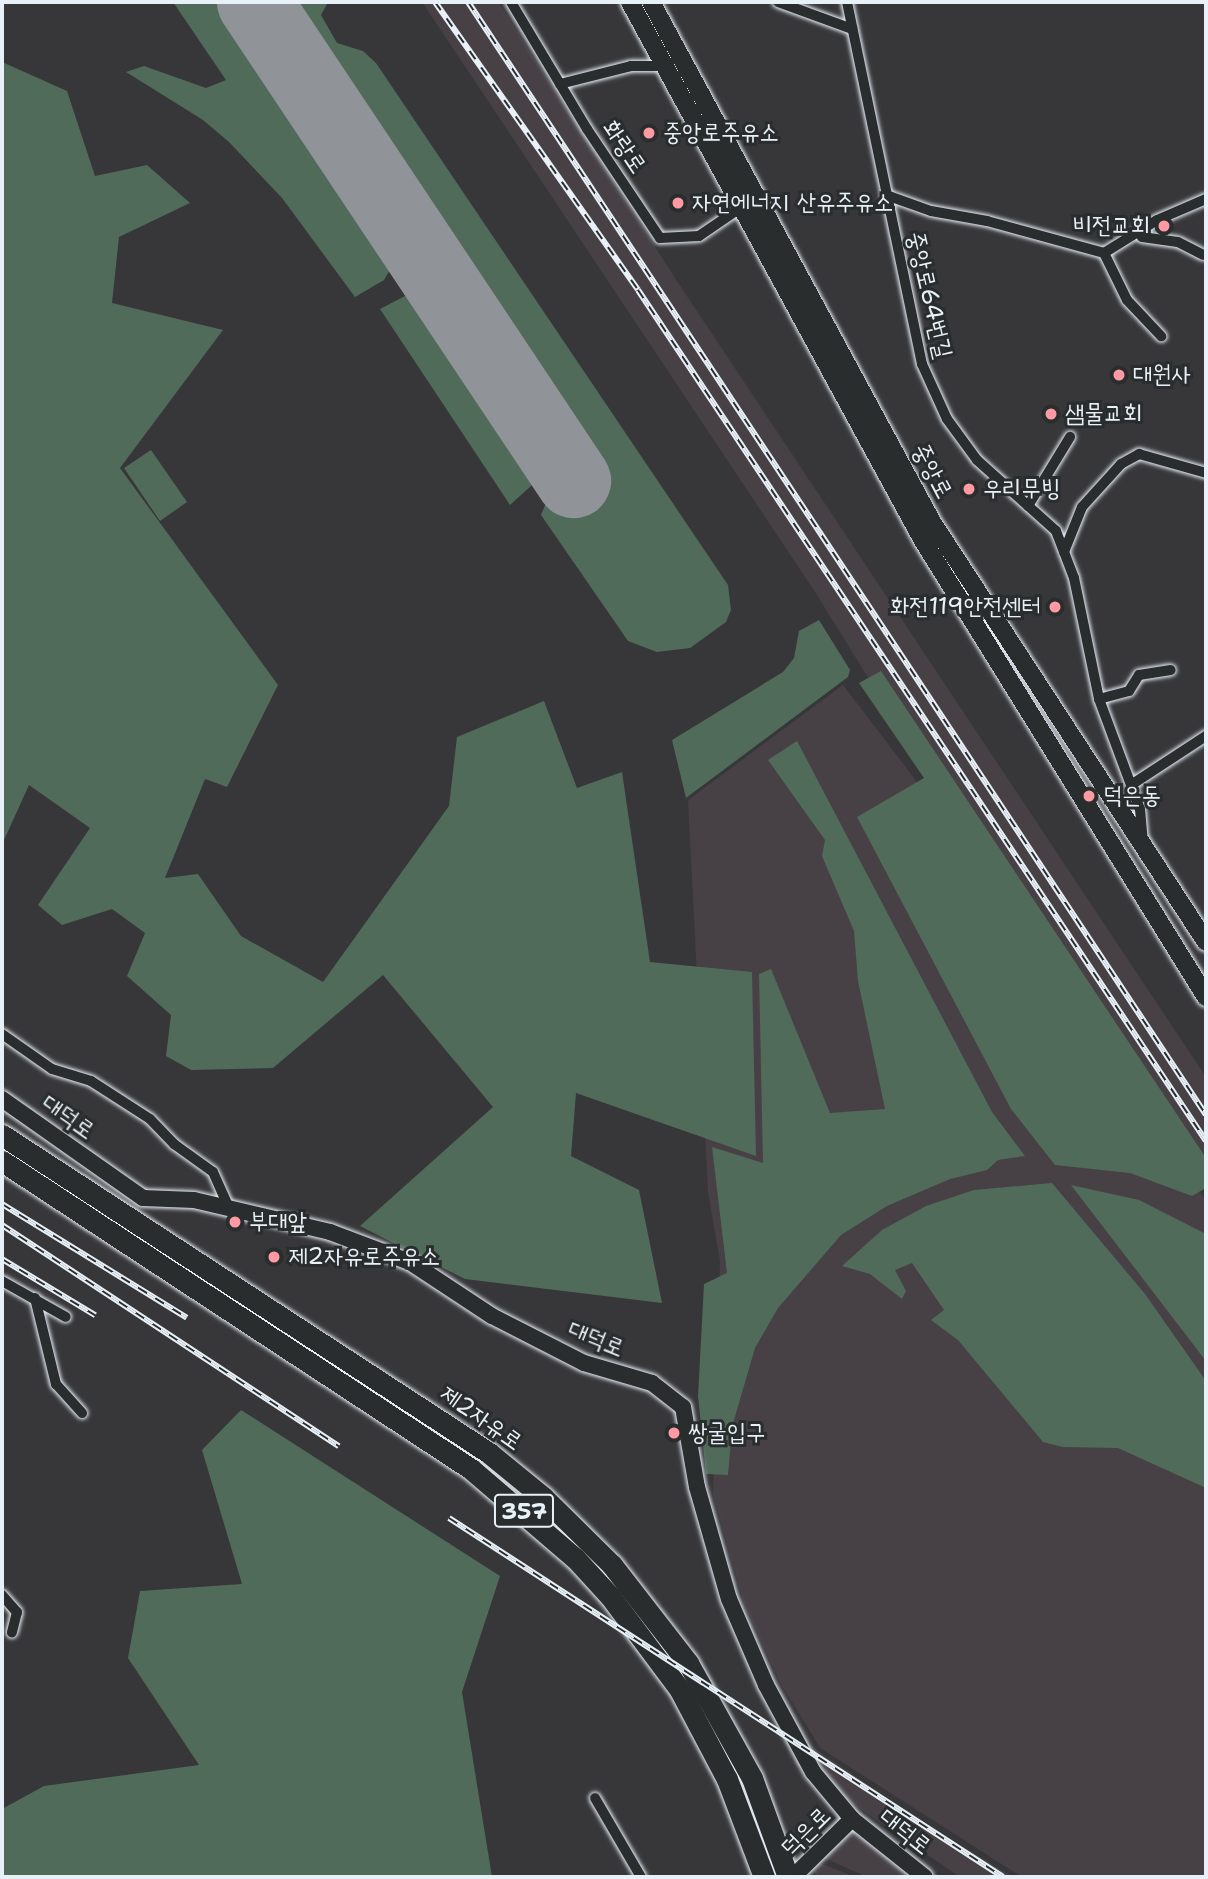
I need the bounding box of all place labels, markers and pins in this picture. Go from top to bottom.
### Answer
place label: 중앙로주유소 [663,119,779,147]
marker: 중앙로주유소 [641,125,657,141]
place label: 자연에너지 산유주유소 [692,189,893,217]
marker: 자연에너지 산유주유소 [670,195,686,211]
place label: 비전교회 [1073,212,1150,240]
marker: 비전교회 [1156,218,1172,234]
place label: 대원사 [1133,361,1191,389]
marker: 대원사 [1111,367,1127,383]
place label: 샘물교회 [1065,400,1142,428]
marker: 샘물교회 [1043,406,1059,422]
place label: 우리무빙 [983,475,1060,503]
marker: 우리무빙 [961,481,977,497]
place label: 화전119안전센터 [890,593,1041,621]
marker: 화전119안전센터 [1047,599,1063,615]
place label: 덕은동 [1103,782,1161,810]
marker: 덕은동 [1081,788,1097,804]
place label: 부대앞 [249,1208,307,1236]
marker: 부대앞 [227,1214,243,1230]
place label: 제2자유로주유소 [288,1243,440,1271]
marker: 제2자유로주유소 [266,1249,282,1265]
place label: 쌍굴입구 [688,1419,765,1447]
marker: 쌍굴입구 [666,1425,682,1441]

